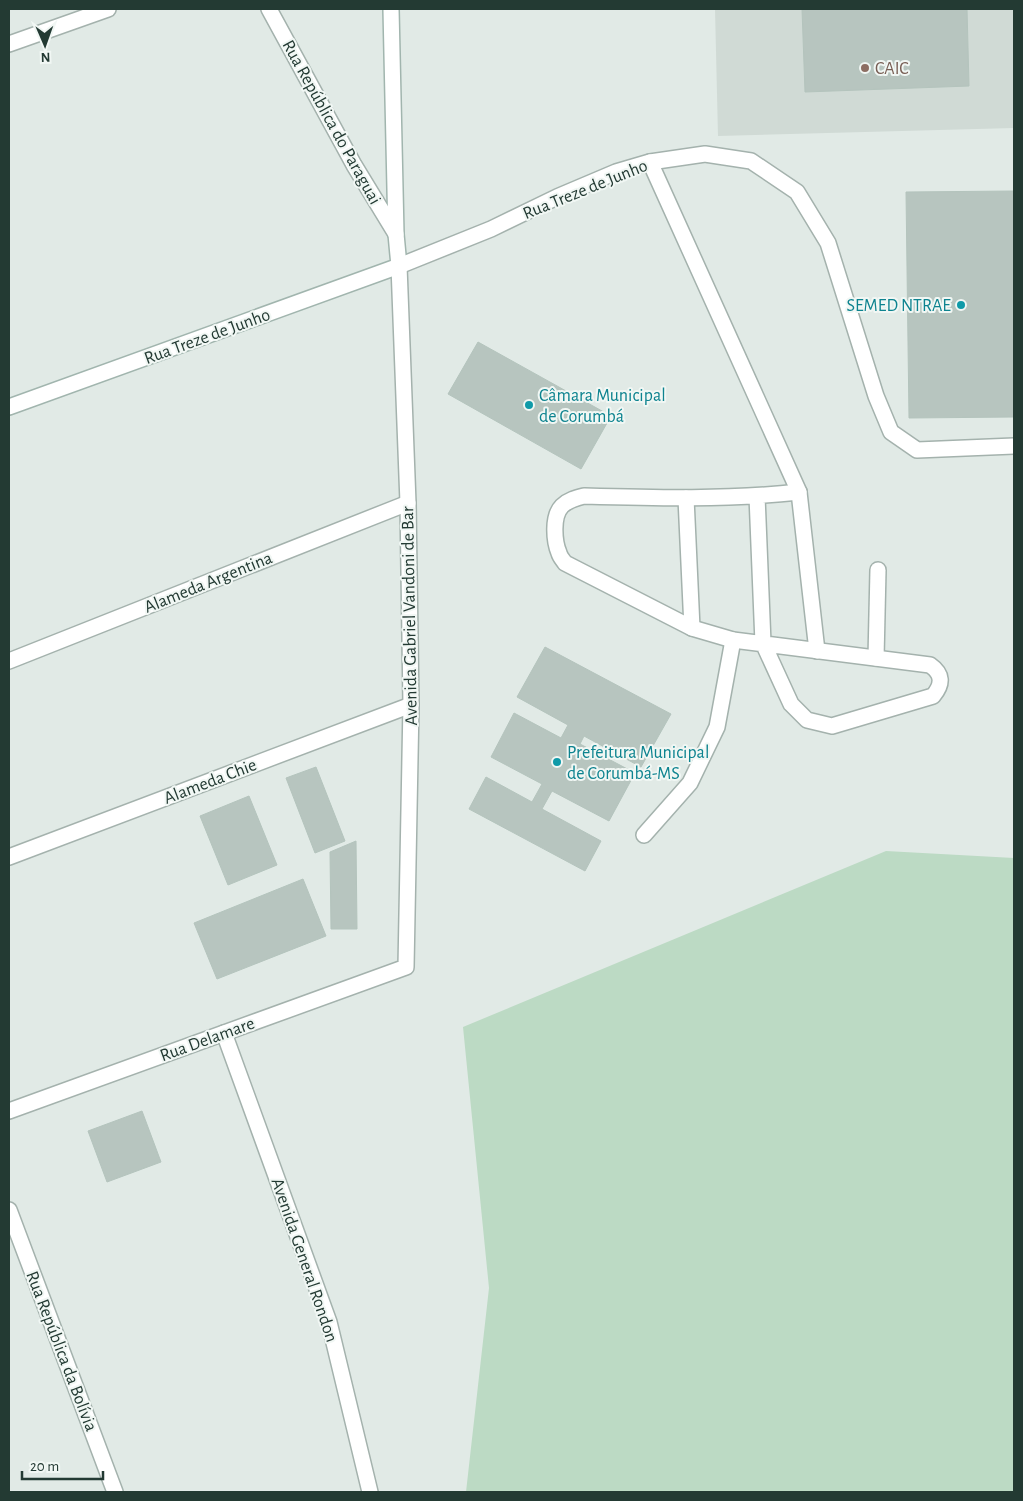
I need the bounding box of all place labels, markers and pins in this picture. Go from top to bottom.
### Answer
place label: CAIC [875,60,909,78]
marker: CAIC [859,62,871,74]
place label: SEMED NTRAE [846,297,951,315]
marker: SEMED NTRAE [955,299,967,311]
place label: Câmara Municipal de Corumbá [539,387,666,426]
marker: Câmara Municipal de Corumbá [523,399,535,411]
place label: Prefeitura Municipal de Corumbá-MS [567,744,709,783]
marker: Prefeitura Municipal de Corumbá-MS [551,756,563,768]

